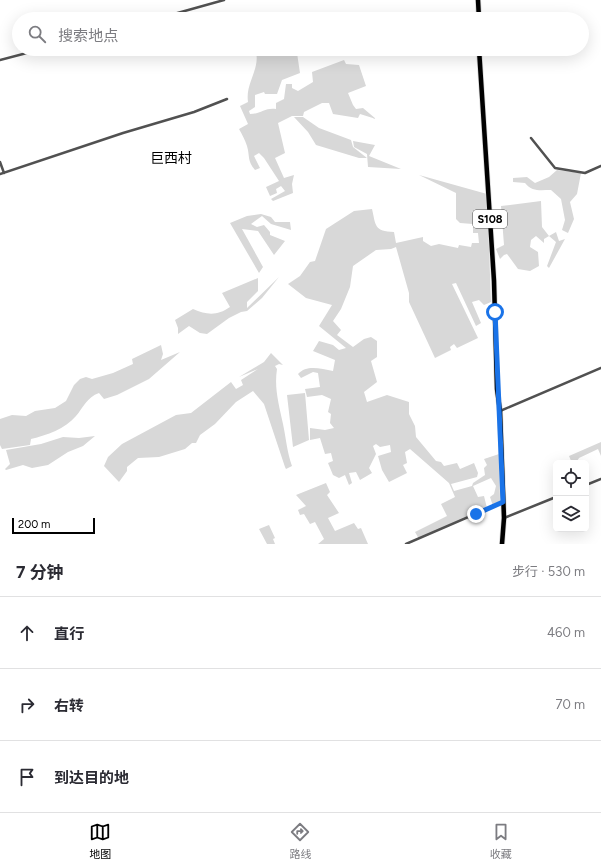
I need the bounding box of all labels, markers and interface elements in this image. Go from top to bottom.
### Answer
search box [12,12,589,56]
icon: search [26,23,48,45]
text: 搜索地点 [58,27,118,45]
district label: 巨西村 [150,150,192,167]
road number: S108 [473,210,507,228]
route start [486,303,504,321]
map controls [553,460,589,532]
button: locate [553,460,589,496]
button: layers [553,496,589,532]
route end [467,505,485,523]
scale bar [12,516,95,535]
text: 200 m [18,518,50,531]
text: 7 分钟 [16,562,64,582]
text: 步行 · 530 m [512,564,585,579]
icon: ahead [16,622,38,644]
text: 直行 [54,625,84,643]
text: 460 m [547,625,585,640]
icon: right [16,694,38,716]
text: 右转 [54,697,84,715]
text: 70 m [555,697,585,712]
icon: arrive [16,766,38,788]
text: 到达目的地 [54,769,129,787]
tab: 地图 [89,821,111,861]
tab: 路线 [289,821,311,861]
tab: 收藏 [490,821,512,861]

